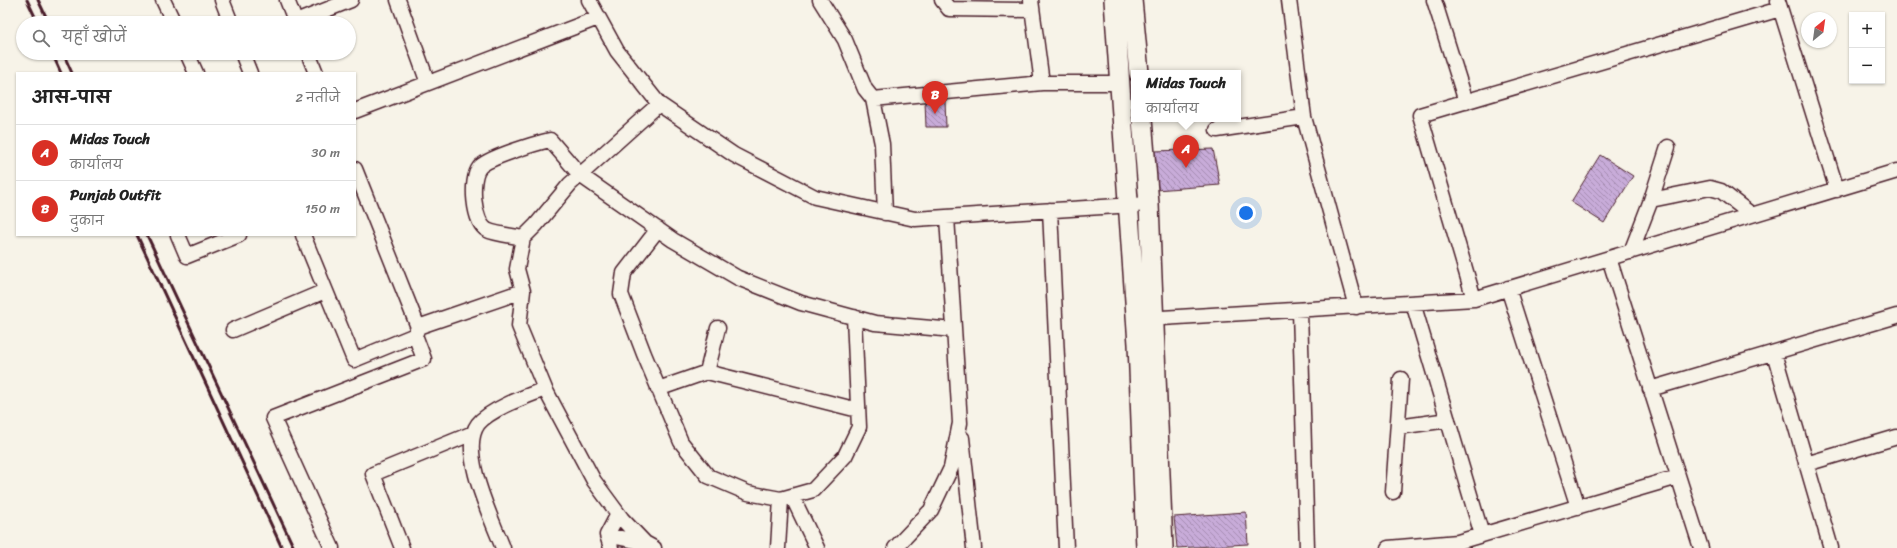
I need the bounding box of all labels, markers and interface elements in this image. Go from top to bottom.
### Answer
north arrow [1801,12,1837,48]
map controls [1849,12,1885,84]
button: + [1849,12,1885,48]
search box [16,16,356,60]
text: यहाँ खोजें [62,24,127,50]
icon: search [30,27,52,49]
button: − [1849,48,1885,84]
popup [1131,70,1241,122]
text: Midas Touch [1146,70,1226,96]
pin: B [922,81,948,114]
text: आस-पास [32,82,111,112]
text: 2 नतीजे [295,86,340,109]
text: कार्यालय [1146,97,1199,120]
text: Midas Touch [70,126,150,152]
pin: A [1173,135,1199,168]
text: A [41,141,49,164]
text: 30 m [311,141,340,164]
text: कार्यालय [70,153,123,176]
text: Punjab Outfit [70,182,162,208]
text: B [41,197,49,220]
text: 150 m [305,197,340,220]
your location [1236,203,1256,223]
text: दुकान [70,209,104,232]

